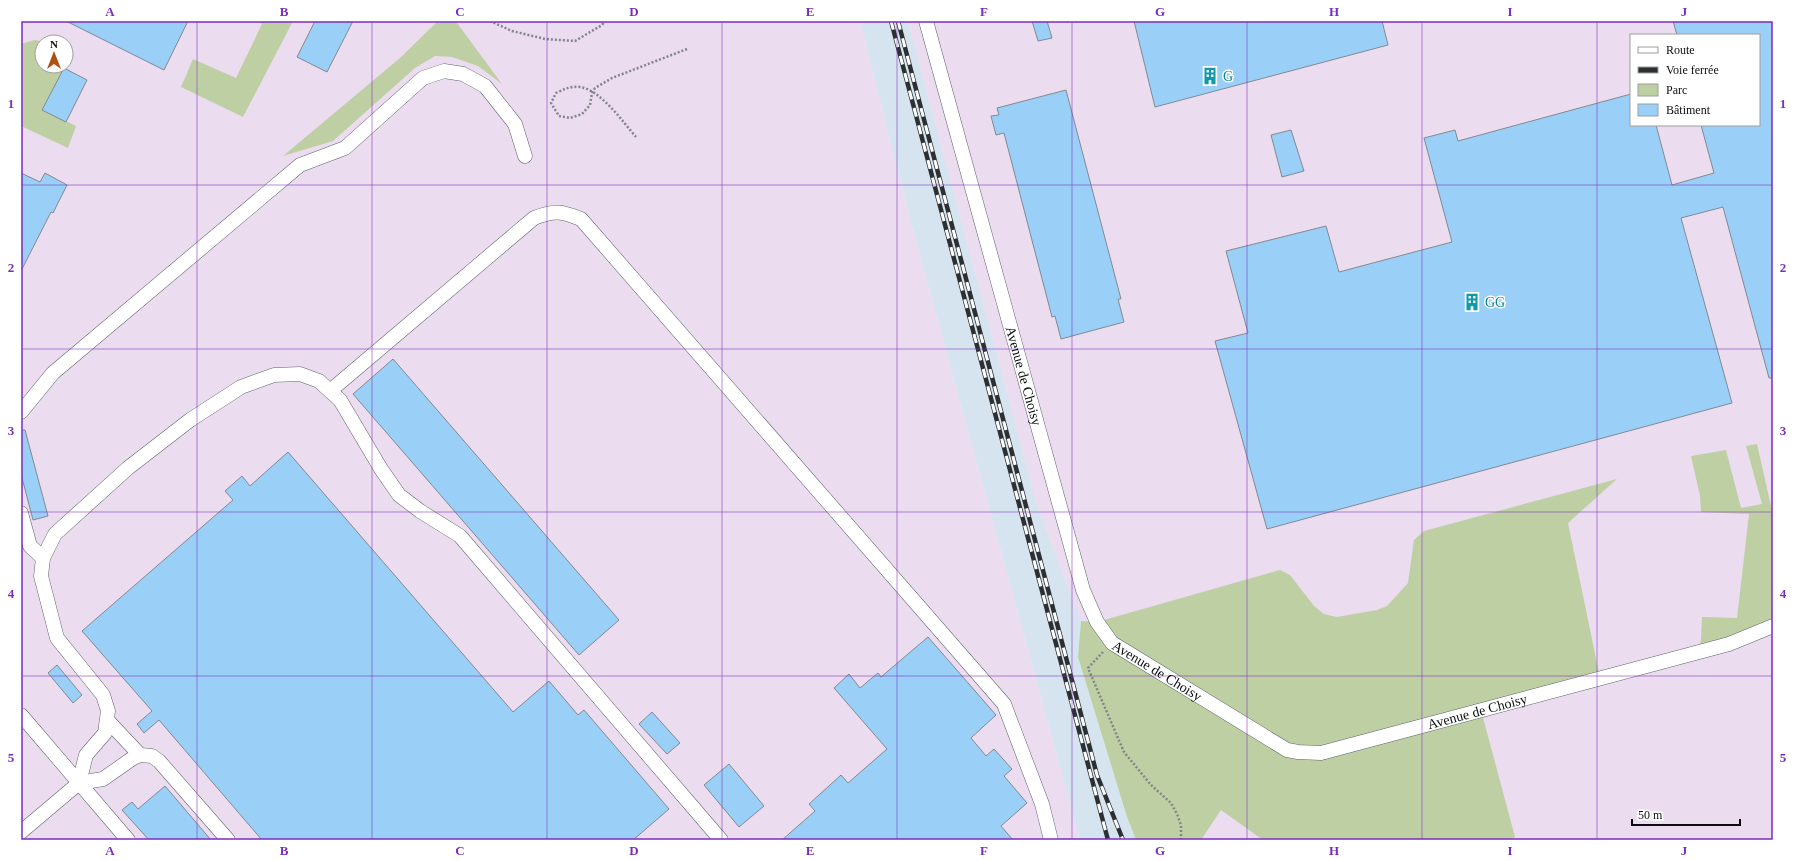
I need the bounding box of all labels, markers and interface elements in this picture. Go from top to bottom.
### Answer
text: A [105,4,115,19]
text: B [280,4,289,19]
text: C [455,4,465,19]
text: D [629,4,639,19]
text: E [806,4,814,19]
text: F [980,4,988,19]
text: G [1155,4,1165,19]
text: H [1329,4,1339,19]
text: I [1507,4,1513,19]
text: J [1681,4,1688,19]
north arrow [34,34,74,74]
legend [1630,34,1760,126]
text: N [50,38,58,50]
text: Route [1666,43,1695,57]
text: Voie ferrée [1666,63,1719,77]
building icon: G [1200,66,1220,86]
place label: G [1223,69,1233,84]
text: Parc [1666,83,1687,97]
text: 1 [8,96,14,111]
text: 1 [1780,96,1786,111]
text: Bâtiment [1666,103,1711,117]
text: 2 [8,260,14,275]
text: 2 [1780,260,1786,275]
building icon: GG [1462,292,1482,312]
place label: GG [1485,295,1505,310]
street label: Avenue de Choisy [1003,325,1044,427]
text: 3 [8,423,15,438]
text: 3 [1780,423,1787,438]
text: 4 [8,586,15,601]
text: 4 [1780,586,1787,601]
street label: Avenue de Choisy [1109,638,1205,704]
street label: Avenue de Choisy [1426,691,1529,732]
text: 5 [8,750,15,765]
text: 5 [1780,750,1787,765]
scale bar [1632,801,1740,827]
text: 50 m [1638,808,1663,822]
text: A [105,843,115,858]
text: B [280,843,289,858]
text: C [455,843,465,858]
text: D [629,843,639,858]
text: E [806,843,814,858]
text: F [980,843,988,858]
text: G [1155,843,1165,858]
text: H [1329,843,1339,858]
text: I [1507,843,1513,858]
text: J [1681,843,1688,858]

